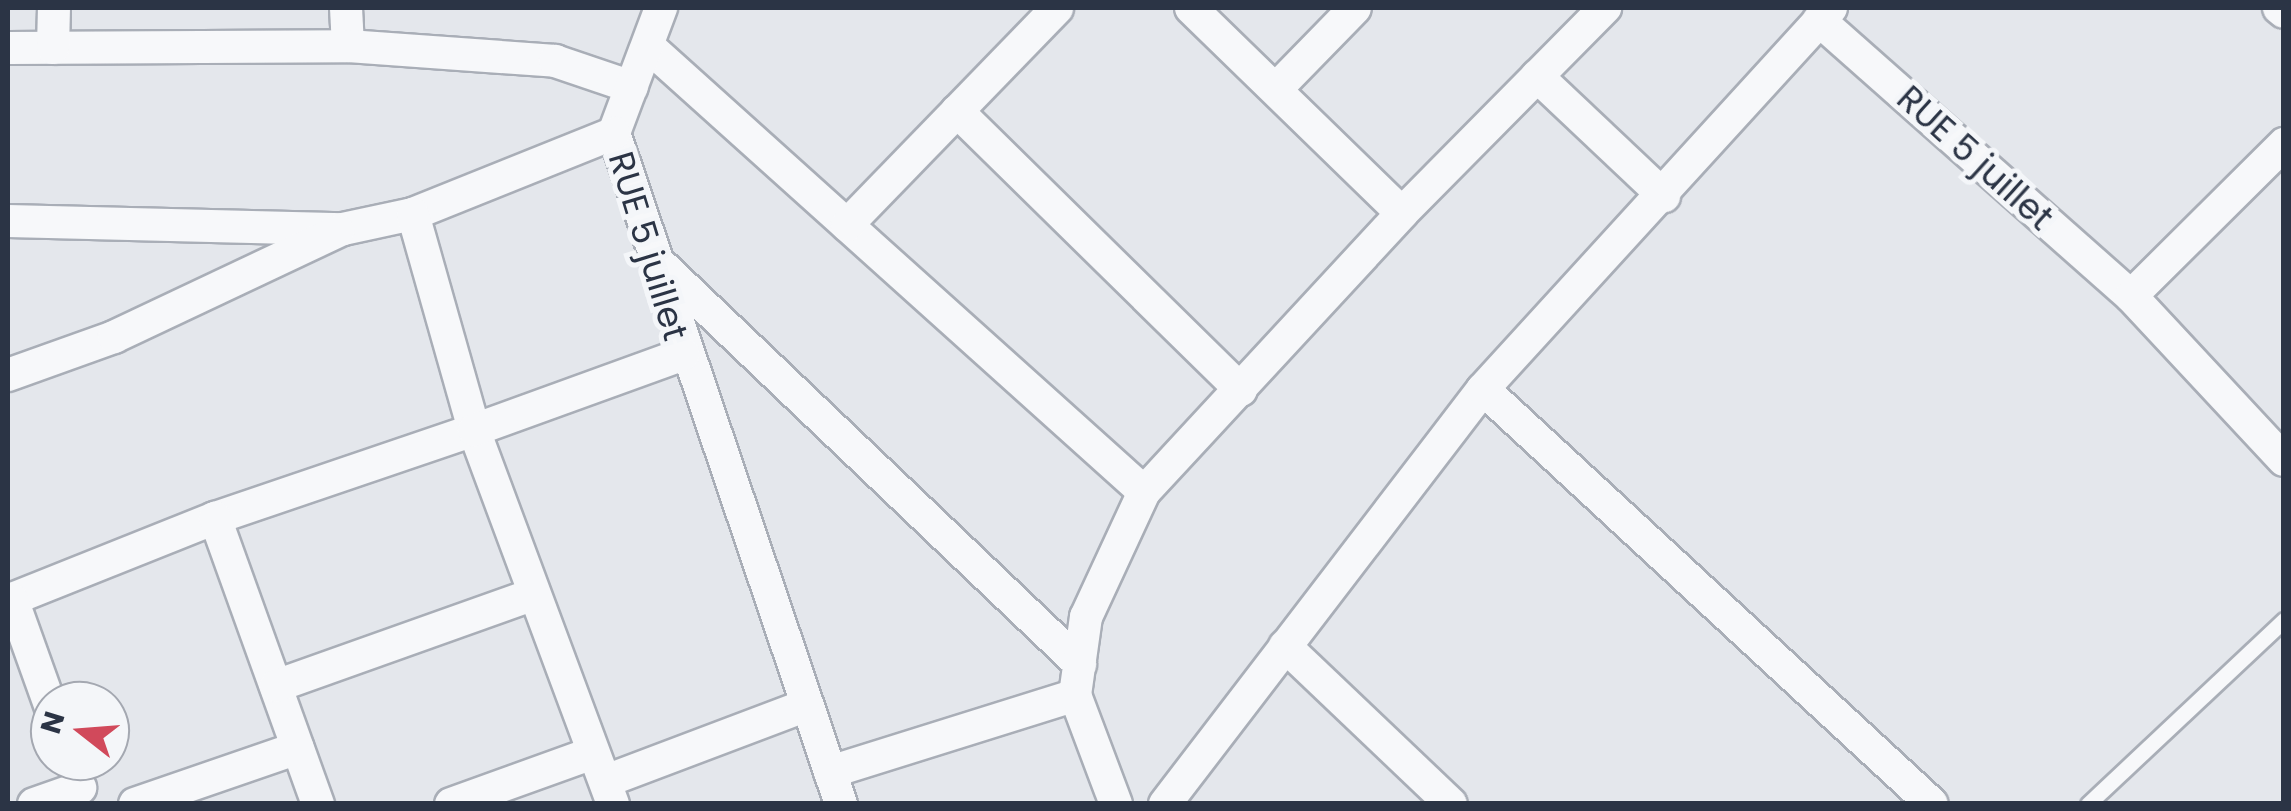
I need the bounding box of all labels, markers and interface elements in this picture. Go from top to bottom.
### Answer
street label: RUE 5 juillet [1889,77,2061,239]
street label: RUE 5 juillet [599,147,697,345]
north arrow [30,681,130,781]
text: N [31,707,74,738]

